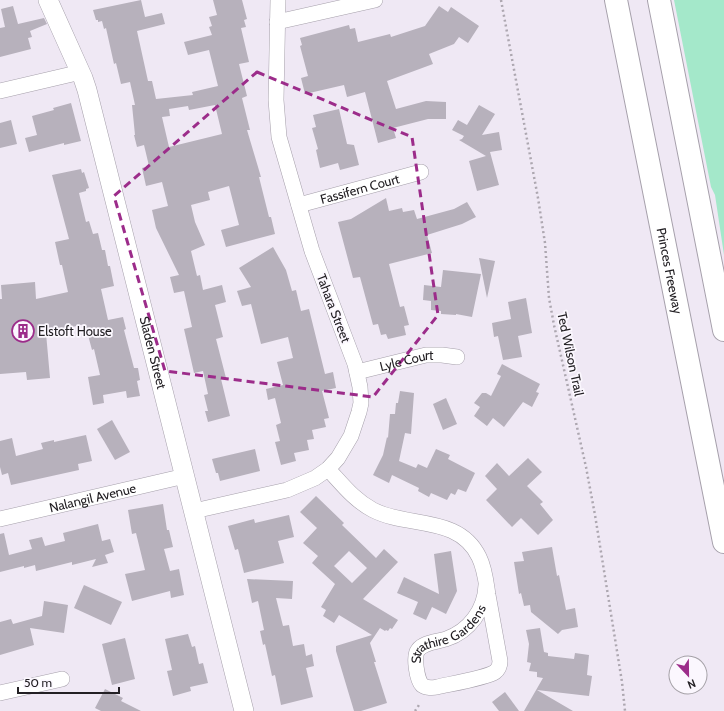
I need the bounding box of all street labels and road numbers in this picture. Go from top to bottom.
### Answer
street label: Fassifern Court [318,170,402,207]
street label: Princes Freeway [654,226,686,316]
street label: Tahara Street [314,271,355,345]
street label: Ted Wilson Trail [554,311,588,397]
street label: Sladen Street [137,315,170,391]
street label: Lyle Court [378,347,434,374]
street label: Nalangil Avenue [48,480,138,515]
street label: Strathire Gardens [408,601,489,664]

